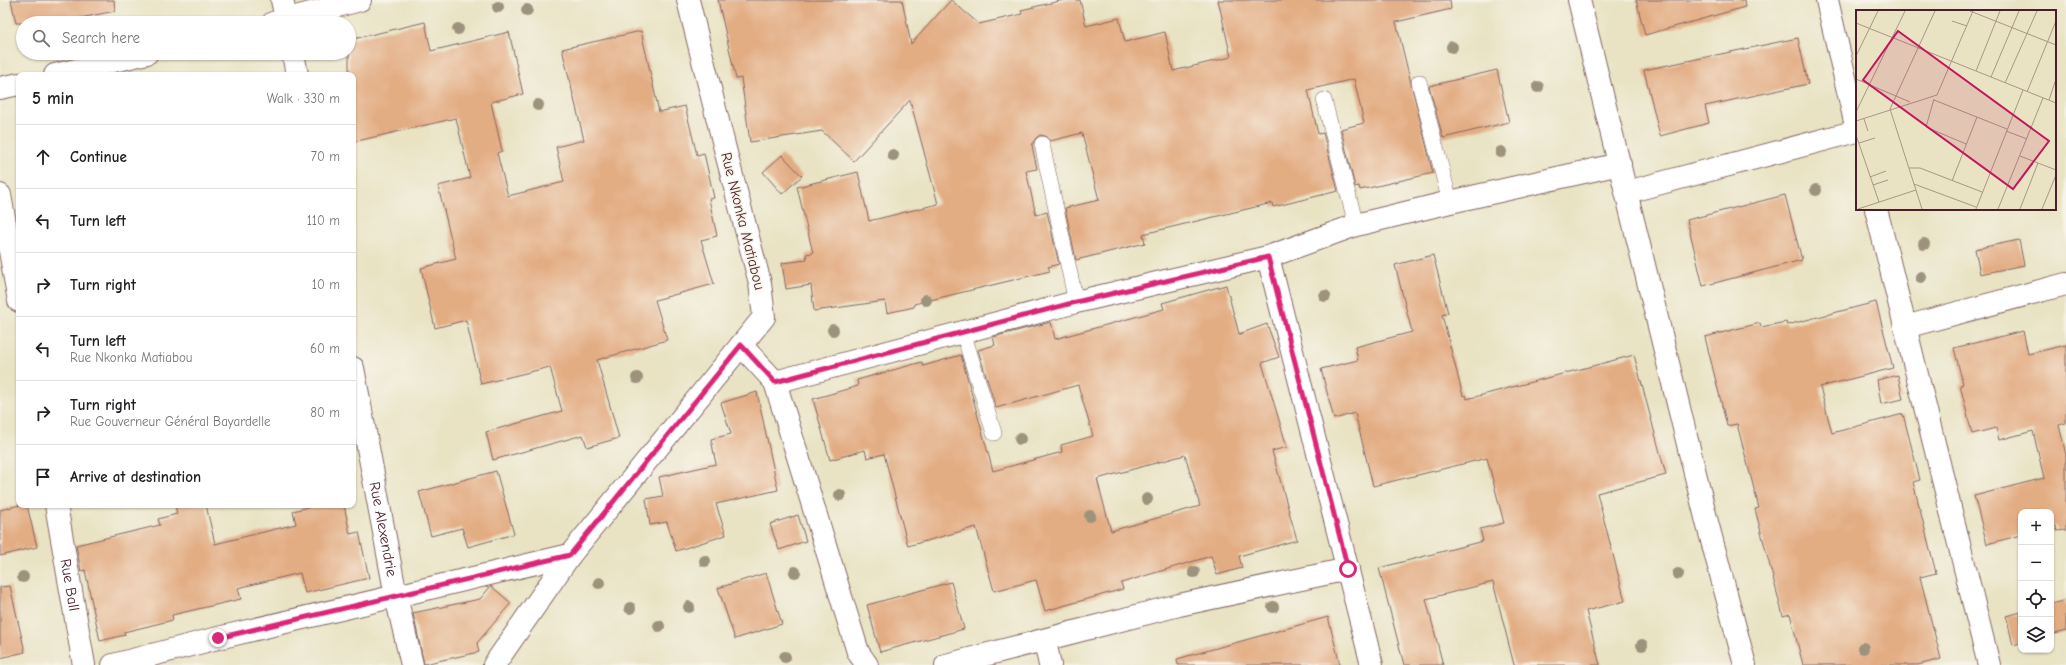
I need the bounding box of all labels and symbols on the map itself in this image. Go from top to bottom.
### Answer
inset map [1856,10,2056,210]
street label: Rue Nkonka Matiabou [717,150,769,292]
street label: Rue Alexendrie [366,480,401,579]
street label: Rue Ball [57,557,83,612]
route start [1339,560,1357,578]
route end [209,629,227,647]

